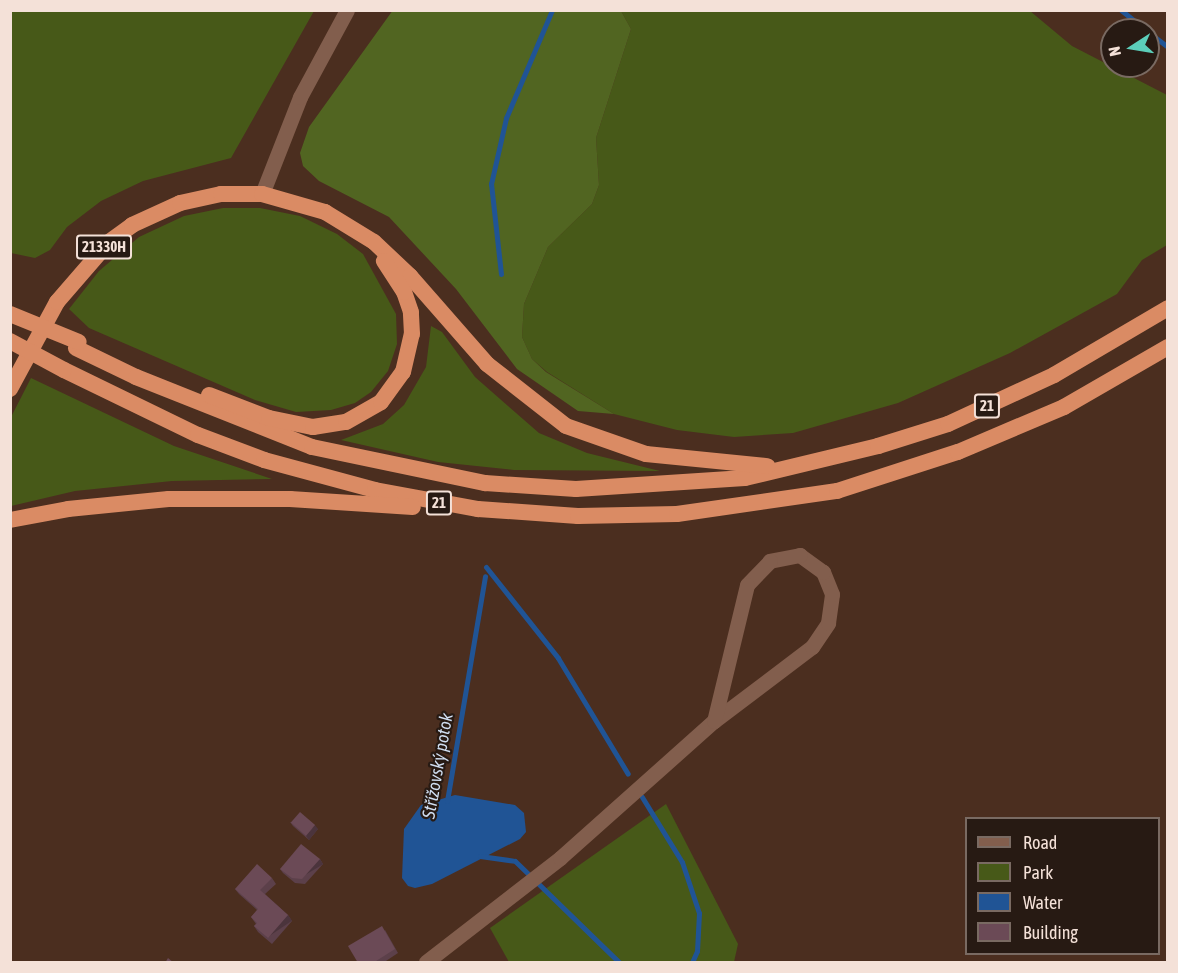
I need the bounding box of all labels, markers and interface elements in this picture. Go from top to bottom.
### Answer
north arrow [1100,18,1160,78]
text: N [1105,45,1124,58]
road number: 21330H [76,235,132,259]
road number: 21 [974,394,1000,418]
road number: 21 [426,491,452,515]
water label: Střížovský potok [418,712,458,820]
legend [965,817,1160,955]
text: Road [1023,832,1057,853]
text: Park [1023,862,1053,883]
text: Water [1023,892,1062,913]
text: Building [1023,922,1078,943]

